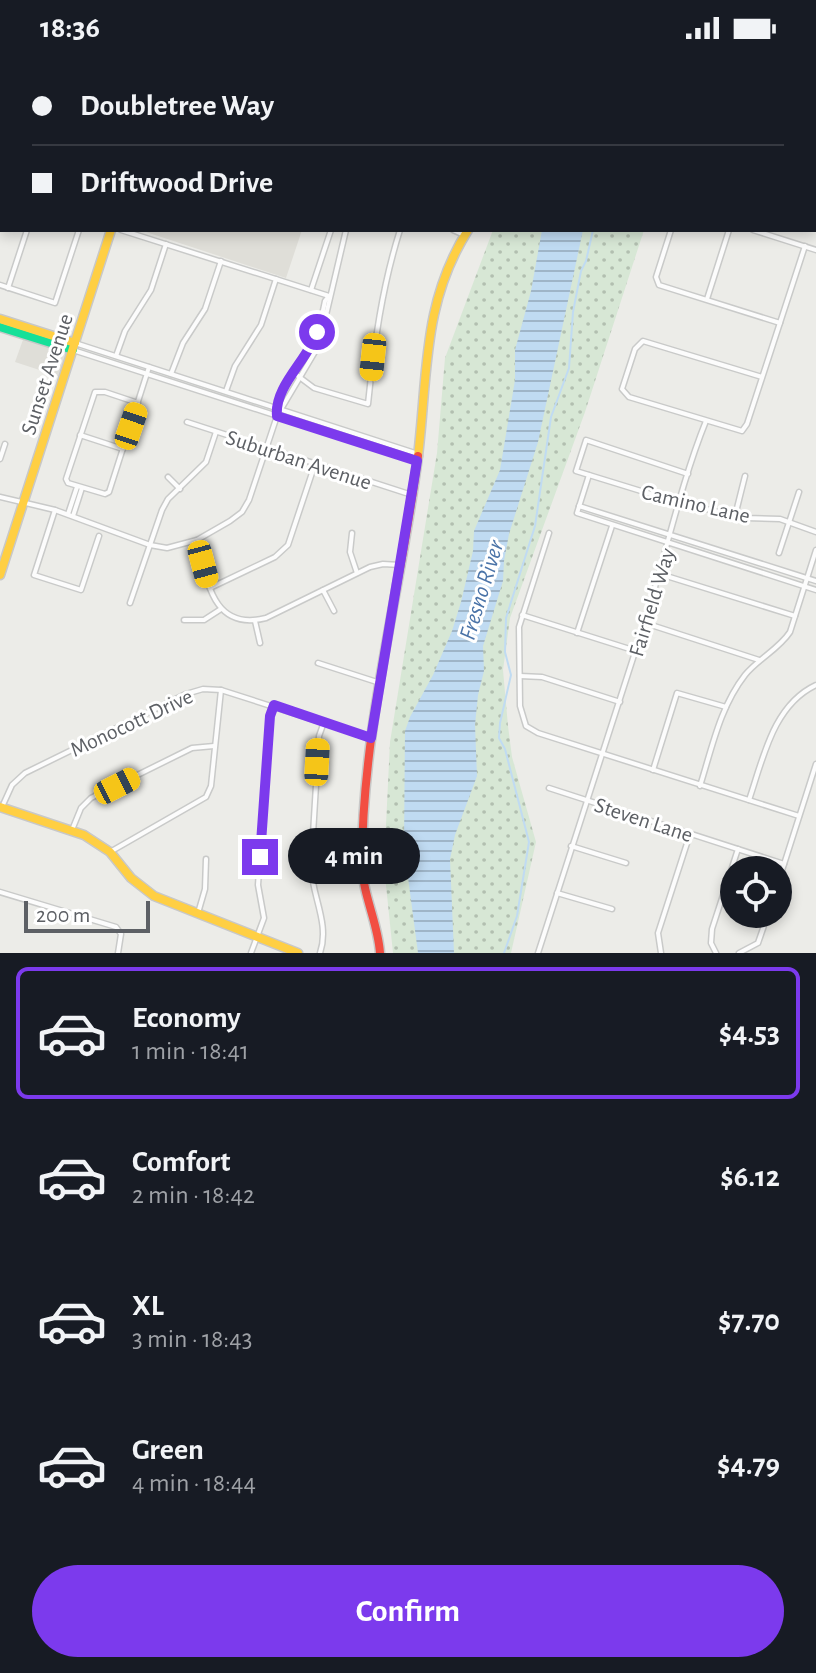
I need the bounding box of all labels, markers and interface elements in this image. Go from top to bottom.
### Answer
text: 18:36 [40,13,100,43]
text: Doubletree Way [80,91,274,121]
text: Driftwood Drive [80,168,273,198]
street label: Sunset Avenue [17,311,77,438]
route start [299,314,335,350]
car [359,332,387,382]
car [112,399,150,453]
street label: Suburban Avenue [223,426,374,494]
street label: Camino Lane [639,481,752,527]
water label: Fresno River [455,537,509,643]
car [185,538,221,590]
street label: Fairfield Way [625,545,679,659]
street label: Monocott Drive [67,685,196,761]
car [304,737,330,787]
car [90,764,144,808]
street label: Steven Lane [592,794,696,846]
callout: 4 min [288,829,420,885]
route end [242,839,278,875]
text: 4 min [325,843,383,869]
map controls [720,856,792,928]
button: locate [720,856,792,928]
scale bar [24,897,150,933]
text: 200 m [36,904,90,926]
icon: car [36,997,108,1069]
text: Economy [132,1003,241,1033]
text: $4.53 [719,1018,780,1048]
text: 1 min · 18:41 [132,1038,249,1064]
icon: car [36,1141,108,1213]
text: Comfort [132,1147,231,1177]
text: $6.12 [720,1162,780,1192]
text: 2 min · 18:42 [132,1182,255,1208]
icon: car [36,1285,108,1357]
text: XL [132,1291,164,1321]
text: $7.70 [718,1306,780,1336]
text: 3 min · 18:43 [132,1326,252,1352]
icon: car [36,1429,108,1501]
text: Green [132,1435,204,1465]
text: $4.79 [717,1450,780,1480]
text: 4 min · 18:44 [132,1470,256,1496]
button: Confirm [32,1565,784,1657]

